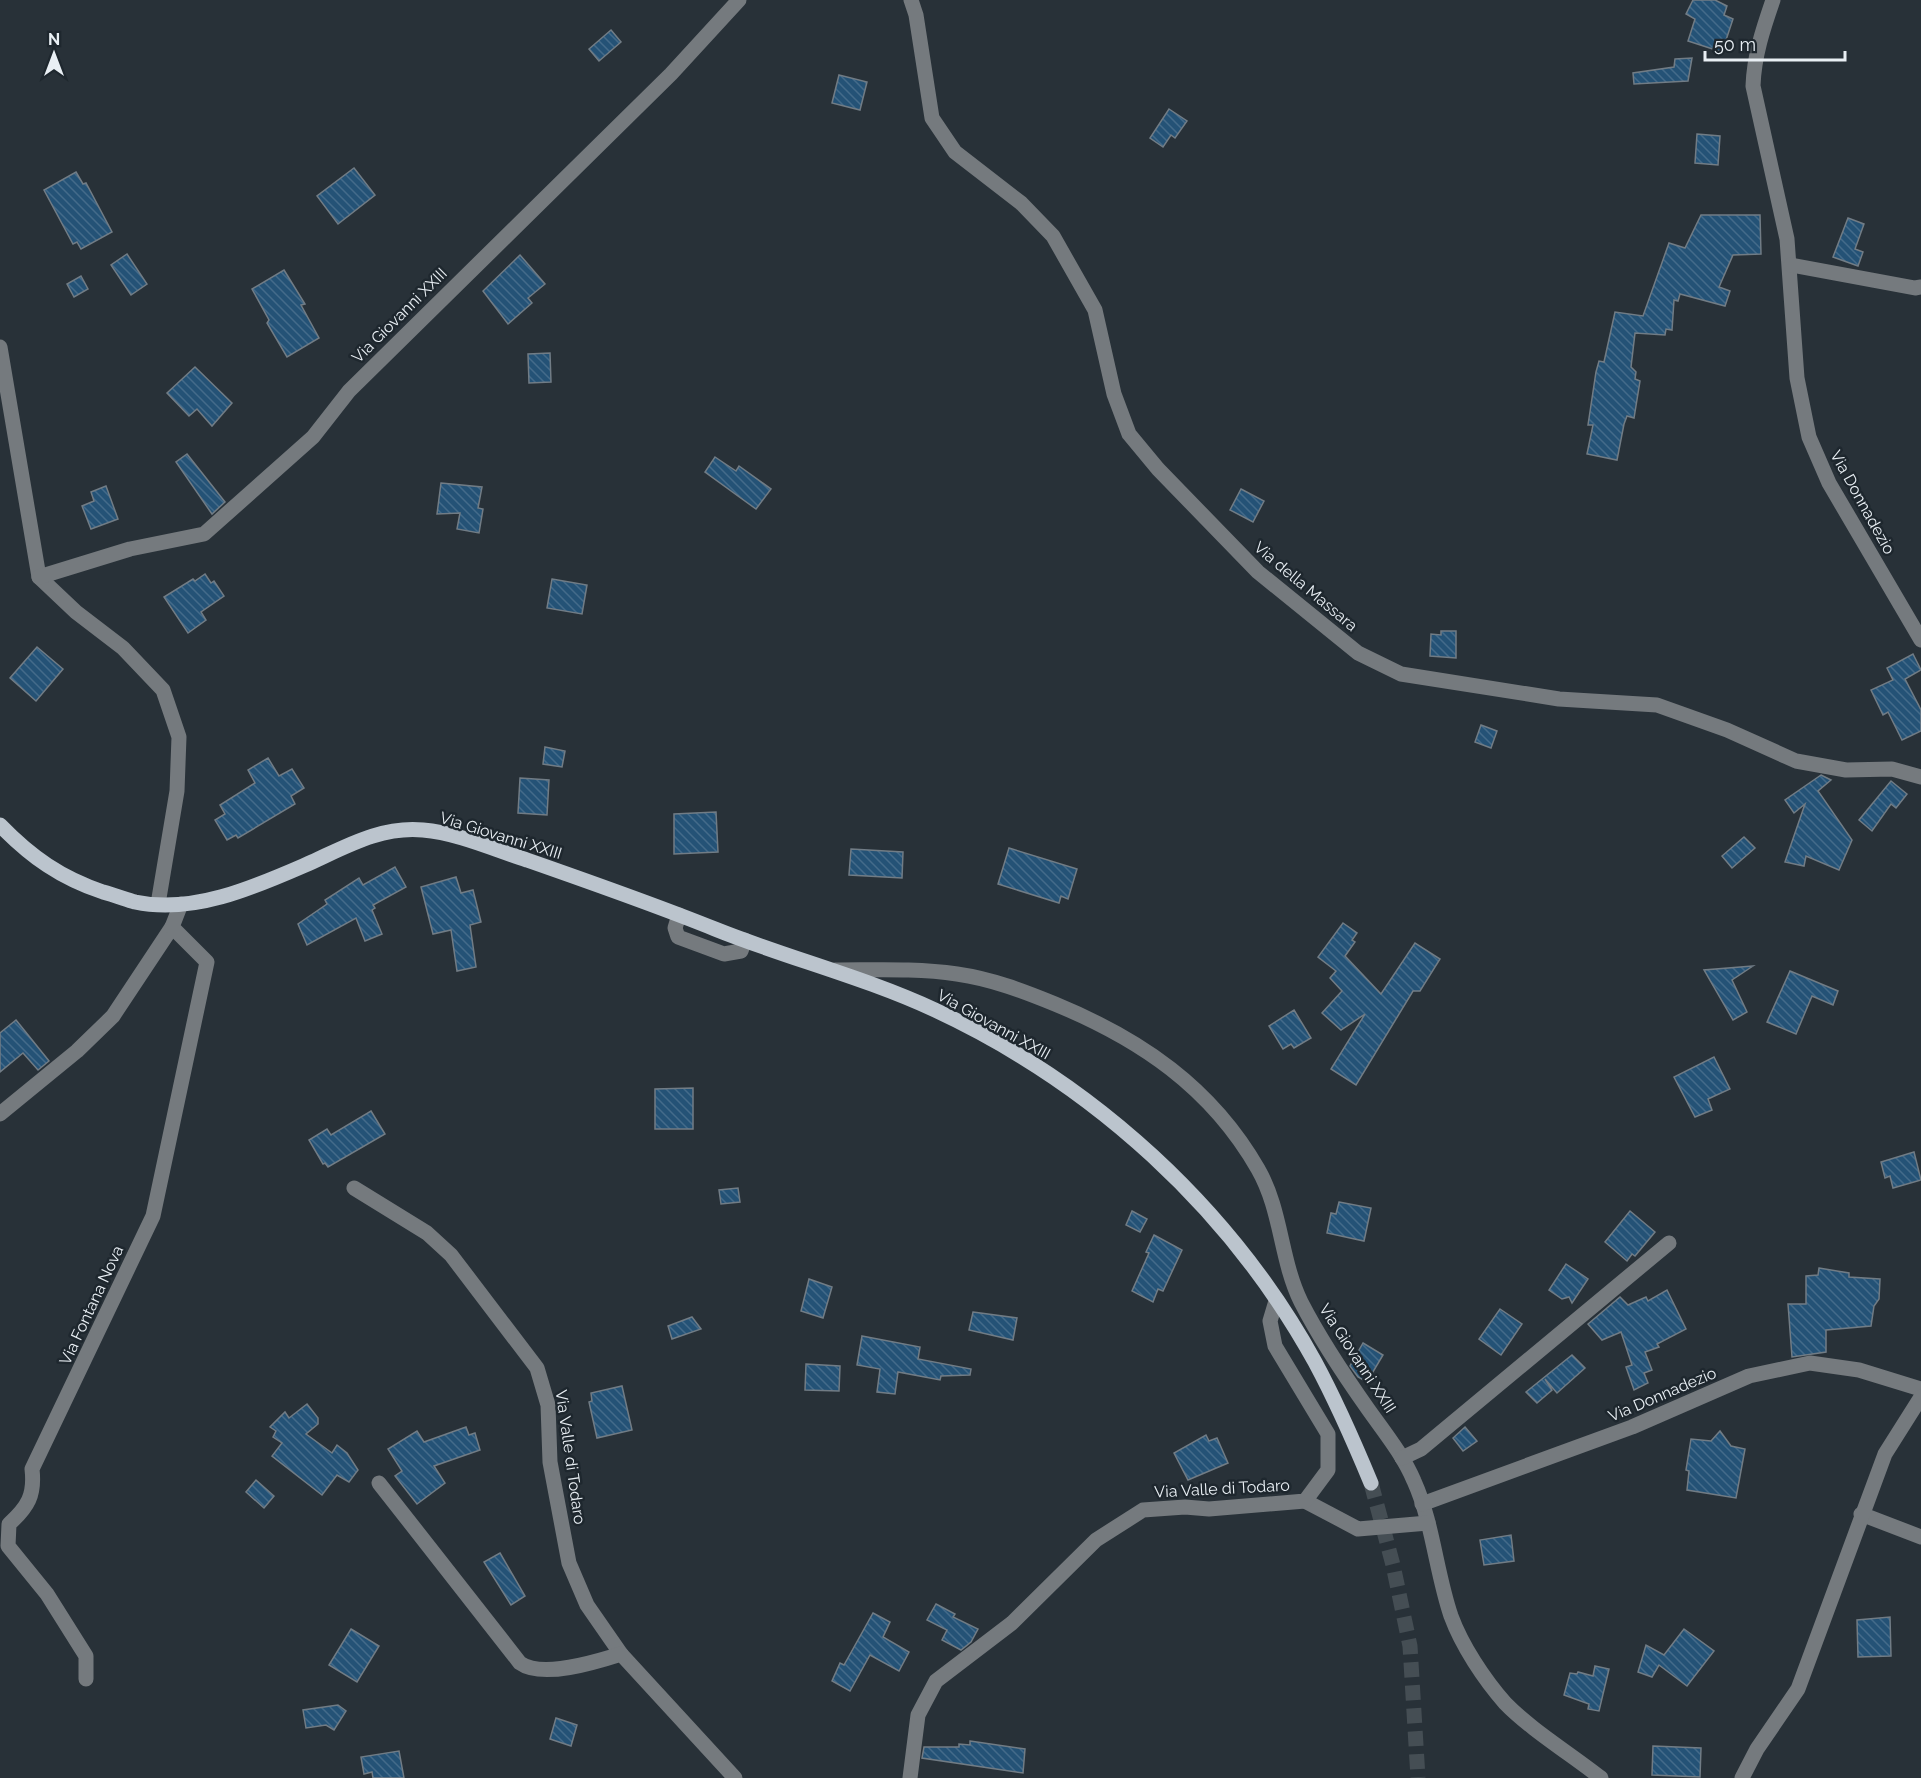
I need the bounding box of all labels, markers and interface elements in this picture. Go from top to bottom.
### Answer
north arrow [24,24,84,84]
scale bar [1705,24,1844,62]
text: N [48,30,60,49]
text: 50 m [1714,34,1756,55]
street label: Via Giovanni XXIII [348,264,451,367]
street label: Via Donnadezio [1826,447,1899,557]
street label: Via della Massara [1250,538,1361,635]
street label: Via Giovanni XXIII [438,808,564,863]
street label: Via Giovanni XXIII [934,985,1054,1063]
street label: Via Fontana Nova [55,1243,127,1368]
street label: Via Giovanni XXIII [1315,1300,1400,1417]
street label: Via Donnadezio [1605,1363,1719,1426]
street label: Via Valle di Todaro [552,1389,589,1526]
street label: Via Valle di Todaro [1154,1475,1290,1502]

